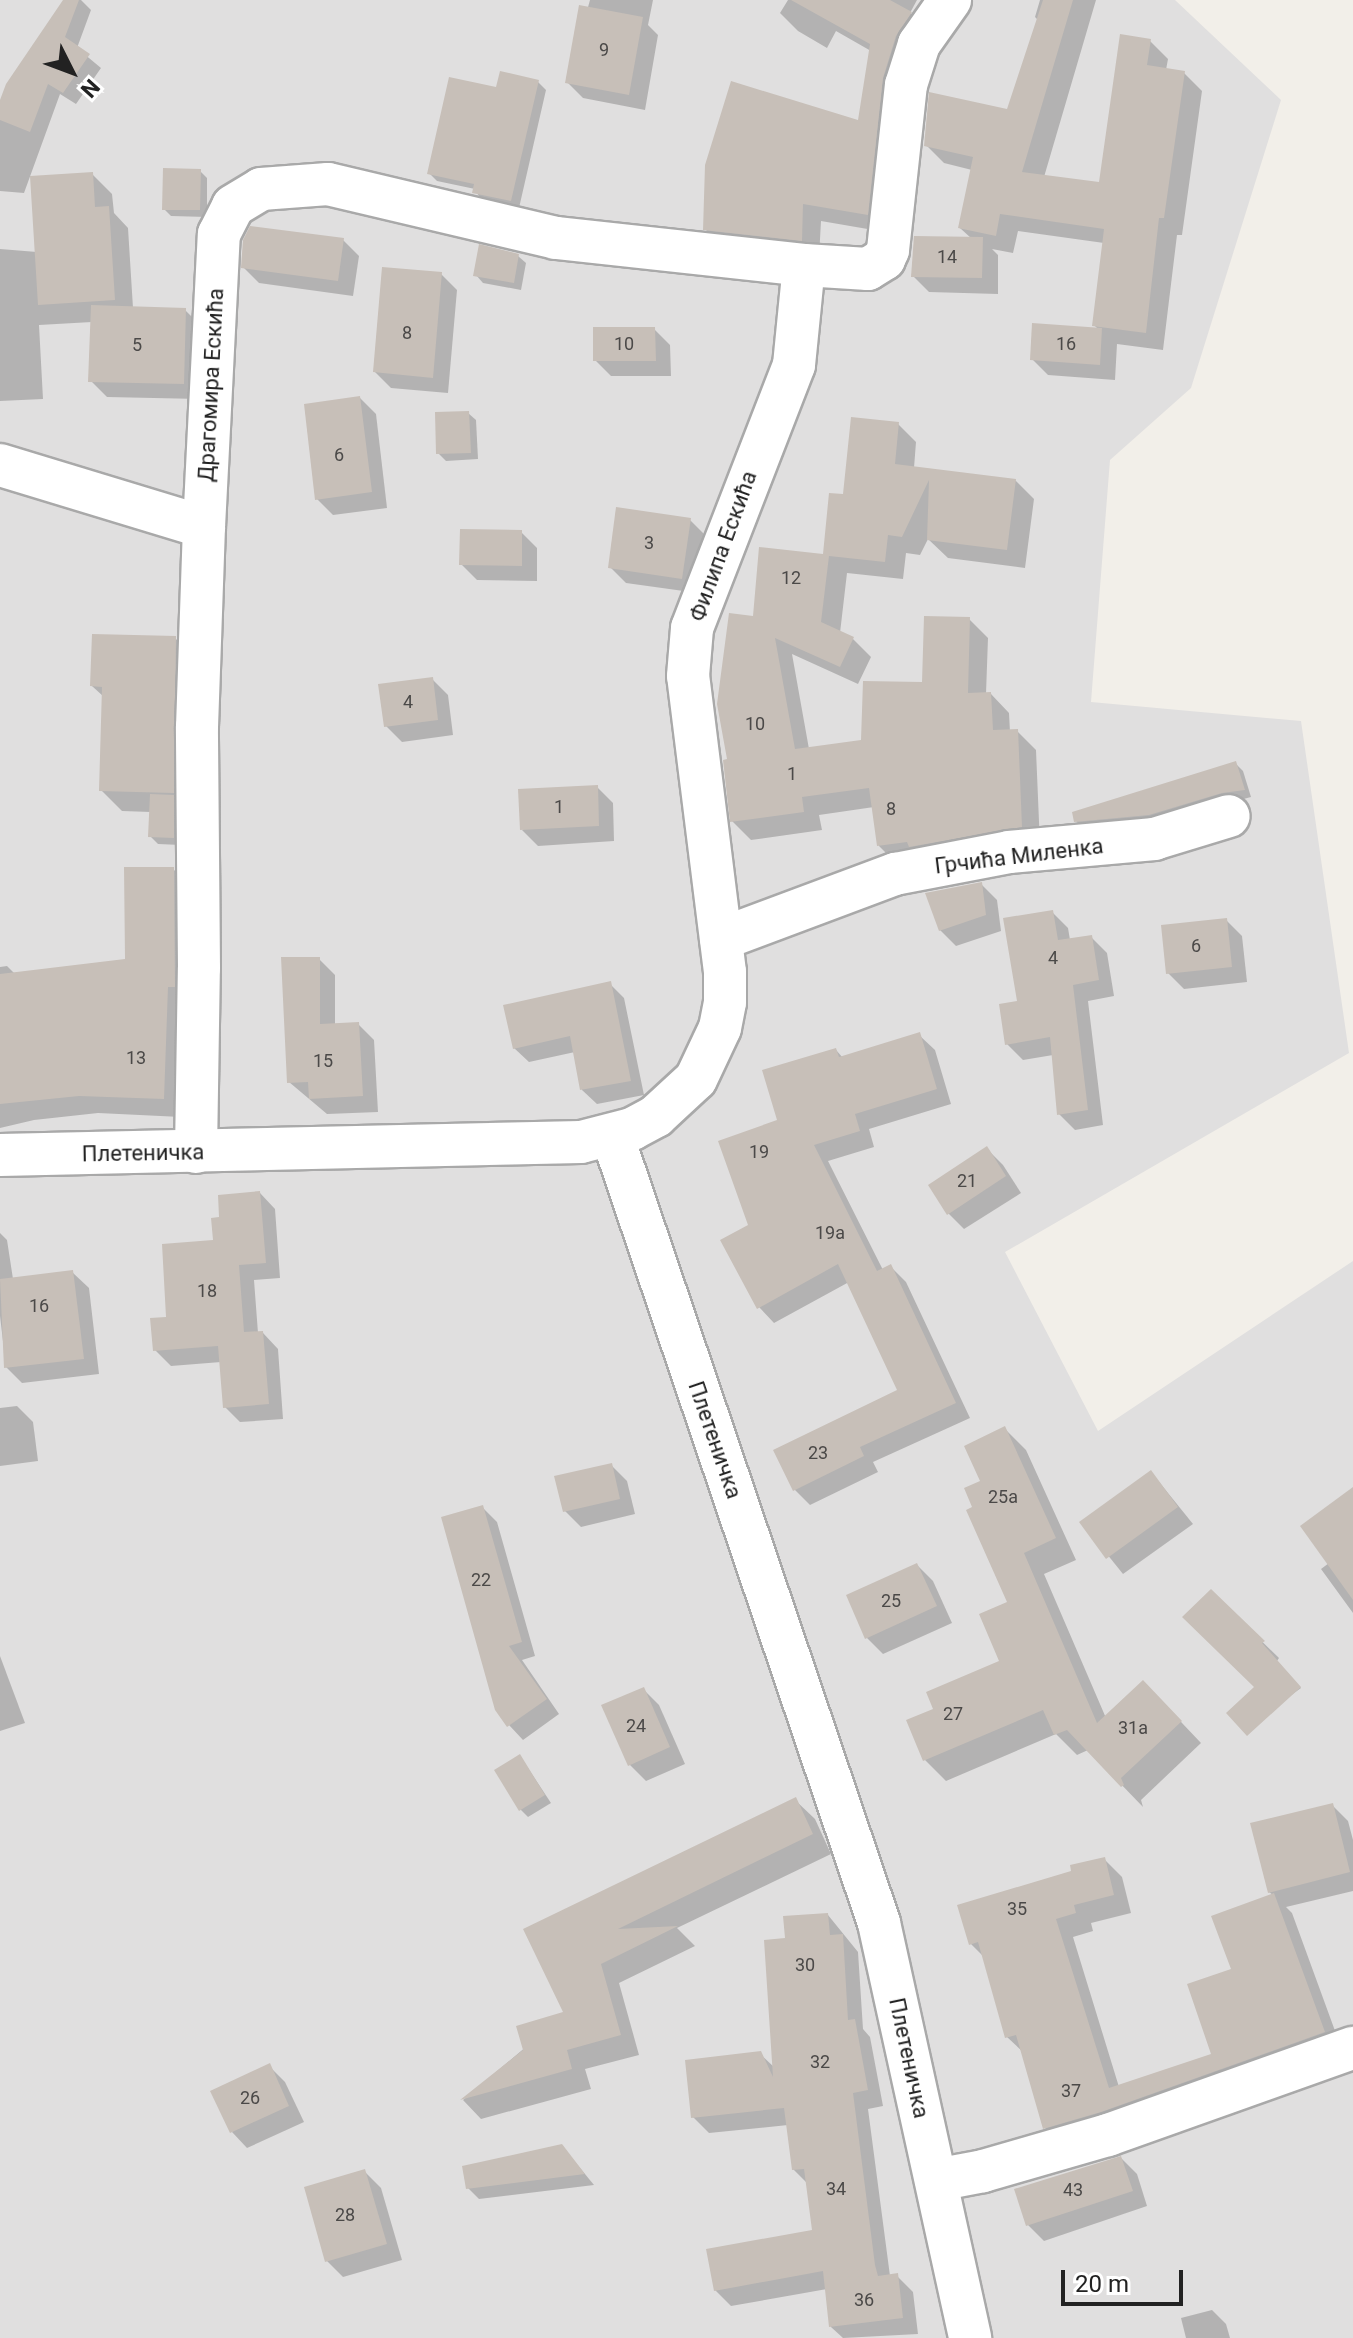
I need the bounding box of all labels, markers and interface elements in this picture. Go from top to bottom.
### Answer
north arrow [32,32,112,112]
house number: 9 [599,39,609,61]
text: N [76,74,105,103]
house number: 14 [937,246,957,268]
street label: Драгомира Ескића [193,287,229,483]
house number: 8 [402,322,412,344]
house number: 10 [614,333,634,355]
house number: 16 [1056,333,1076,355]
house number: 5 [132,334,142,356]
house number: 6 [334,444,344,466]
street label: Филипа Ескића [684,467,762,625]
house number: 3 [644,532,654,554]
house number: 12 [781,567,801,589]
house number: 4 [403,691,413,713]
house number: 10 [745,713,765,735]
house number: 1 [787,763,797,785]
house number: 1 [554,796,564,818]
house number: 8 [886,798,896,820]
street label: Грчића Миленка [933,833,1105,879]
house number: 6 [1191,935,1201,957]
house number: 4 [1048,947,1058,969]
house number: 13 [126,1047,146,1069]
house number: 15 [313,1050,333,1072]
street label: Плетеничка [82,1139,204,1167]
house number: 19 [749,1141,769,1163]
house number: 21 [957,1170,977,1192]
house number: 19a [815,1222,845,1244]
house number: 18 [197,1280,217,1302]
house number: 16 [29,1295,49,1317]
street label: Плетеничка [683,1378,747,1502]
house number: 23 [808,1442,828,1464]
house number: 25a [988,1486,1018,1508]
house number: 22 [471,1569,491,1591]
house number: 25 [881,1590,901,1612]
house number: 27 [943,1703,963,1725]
house number: 24 [626,1715,646,1737]
house number: 31a [1118,1717,1148,1739]
house number: 35 [1007,1898,1027,1920]
house number: 30 [795,1954,815,1976]
street label: Плетеничка [883,1995,935,2121]
house number: 32 [810,2051,830,2073]
house number: 37 [1061,2080,1081,2102]
house number: 26 [240,2087,260,2109]
house number: 34 [826,2178,846,2200]
house number: 43 [1063,2179,1083,2201]
house number: 28 [335,2204,355,2226]
scale bar [1065,2254,1187,2304]
text: 20 m [1075,2270,1129,2298]
house number: 36 [854,2289,874,2311]

